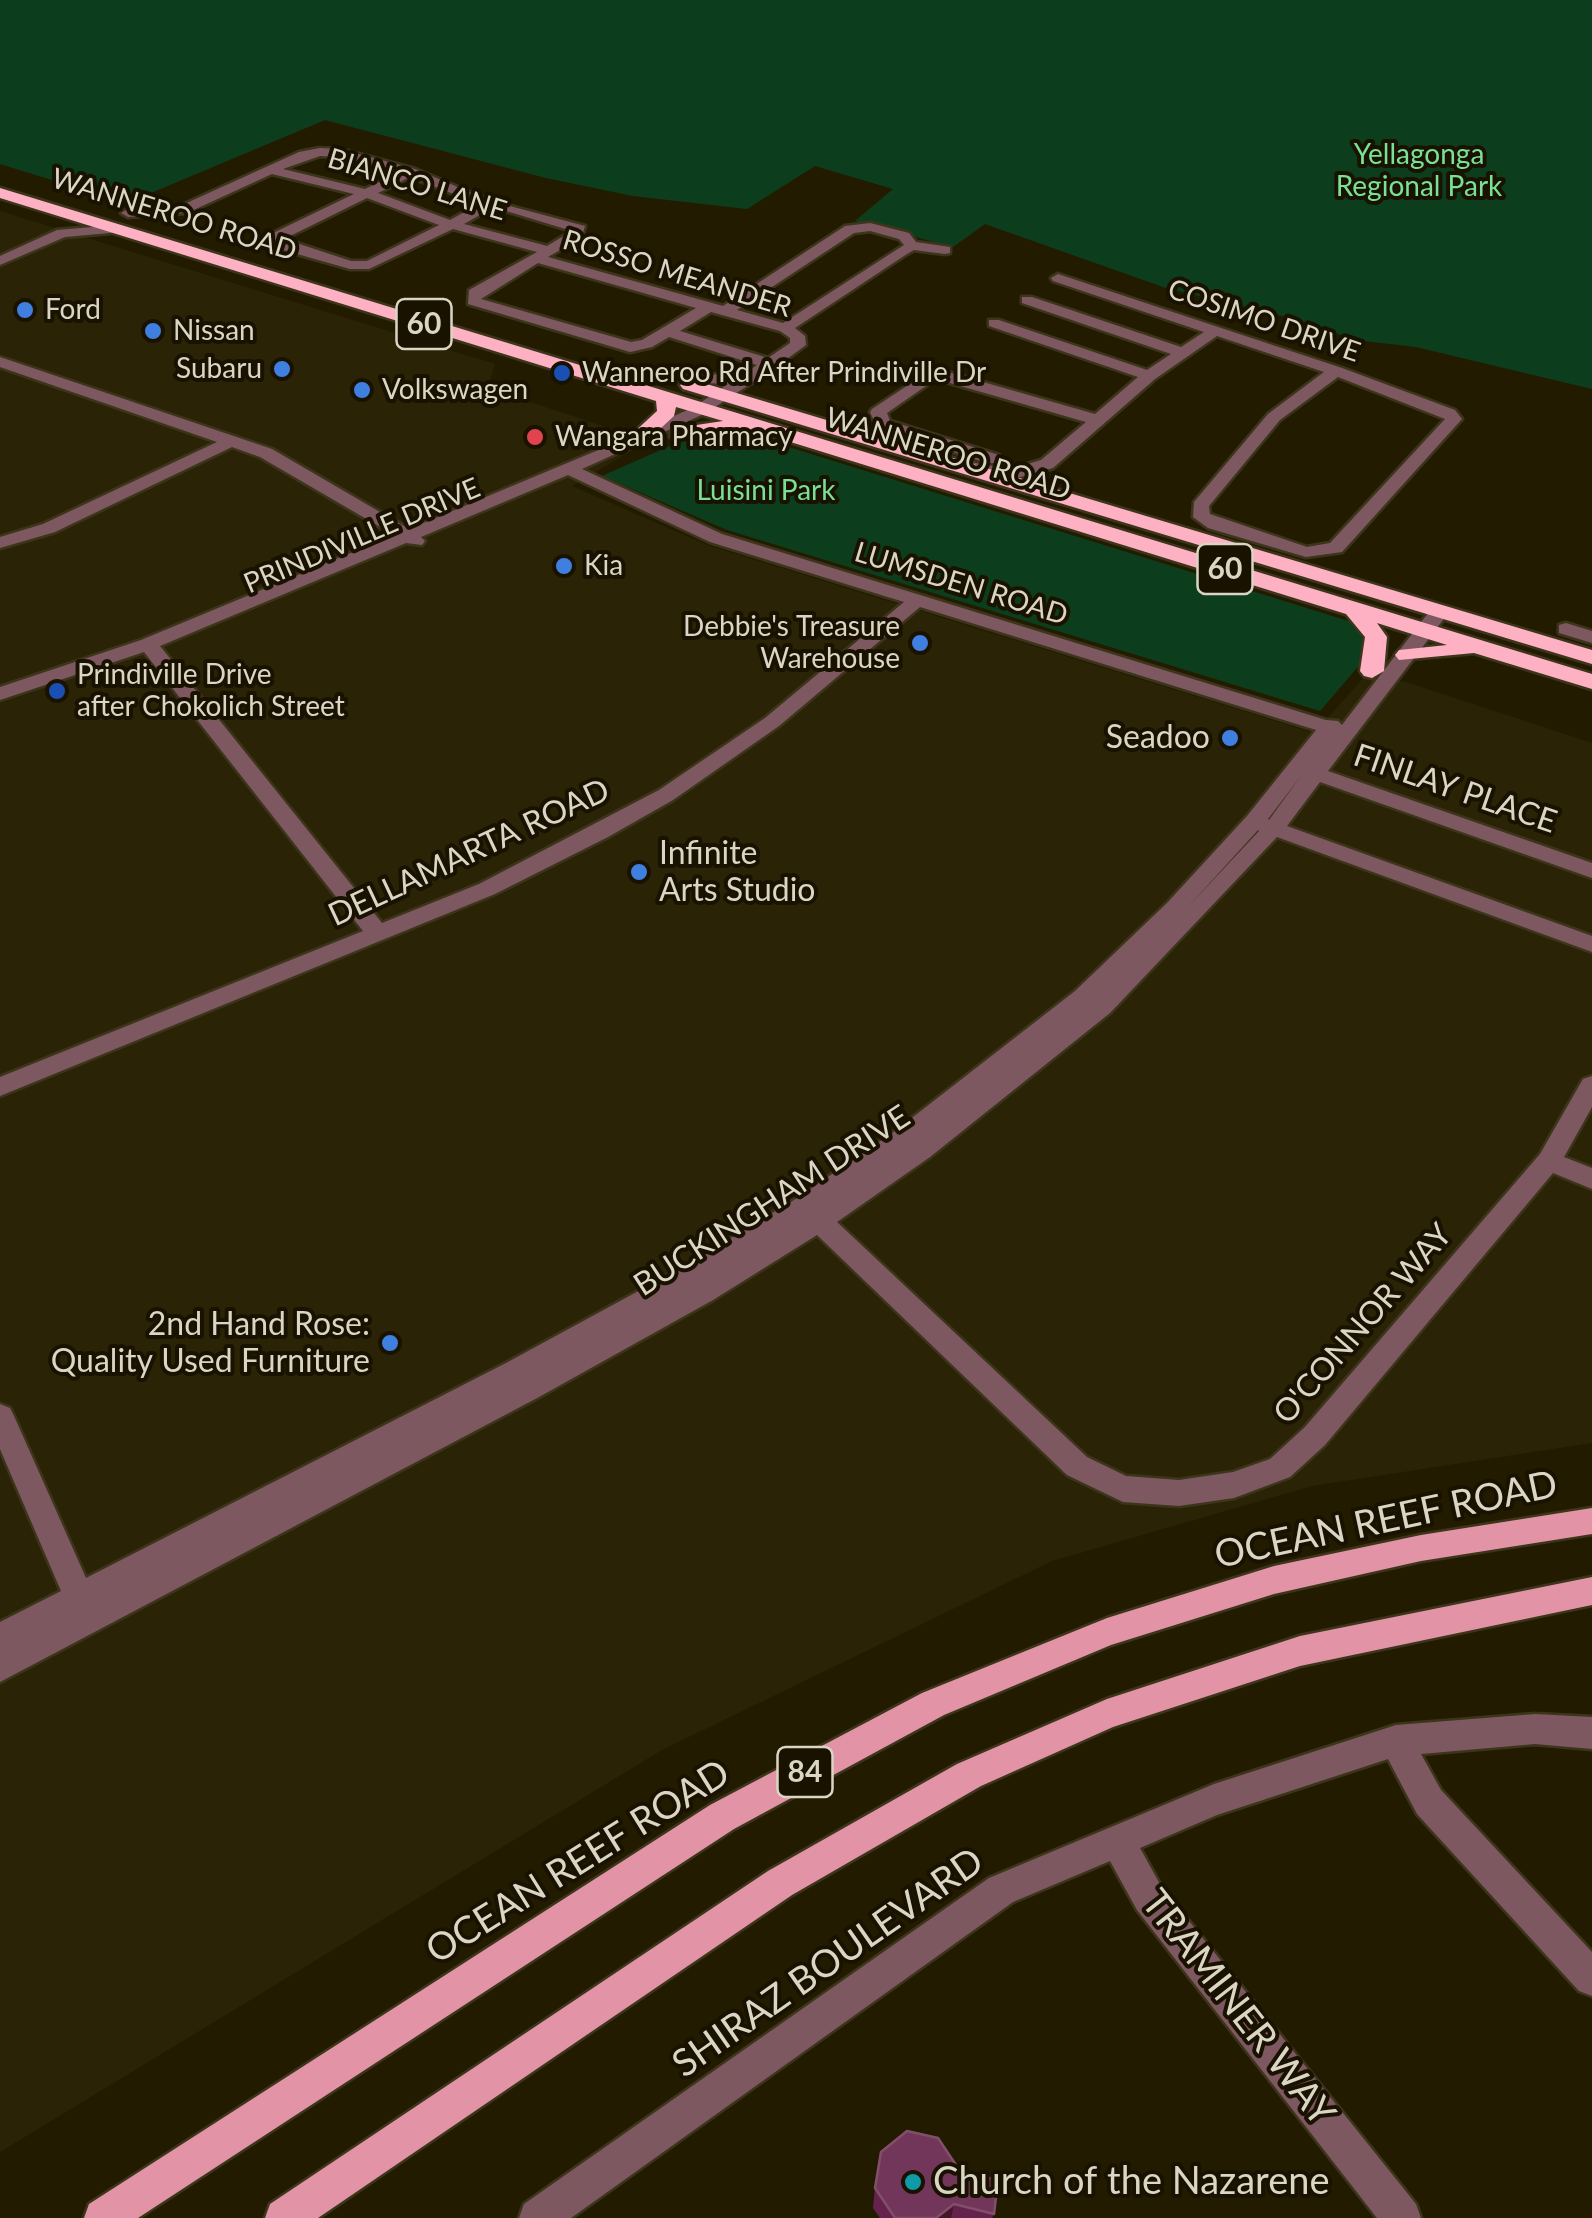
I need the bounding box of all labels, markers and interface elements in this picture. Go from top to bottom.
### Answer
park label: Yellagonga Regional Park [1336,138,1502,204]
street label: BIANCO LANE [324,142,510,228]
street label: WANNEROO ROAD [47,162,301,268]
street label: ROSSO MEANDER [559,223,795,325]
street label: COSIMO DRIVE [1163,272,1365,370]
place label: Ford [45,293,101,327]
marker: Ford [14,299,36,321]
road number: 60 [396,299,452,349]
place label: Nissan [173,314,255,348]
marker: Nissan [142,320,164,342]
place label: Subaru [176,352,262,386]
place label: Wanneroo Rd After Prindiville Dr [582,356,986,390]
marker: Subaru [271,358,293,380]
marker: Wanneroo Rd After Prindiville Dr [551,362,573,384]
place label: Volkswagen [382,373,528,407]
marker: Volkswagen [351,379,373,401]
street label: WANNEROO ROAD [821,401,1075,507]
place label: Wangara Pharmacy [555,420,793,454]
marker: Wangara Pharmacy [524,426,546,448]
street label: PRINDIVILLE DRIVE [239,471,485,601]
park label: Luisini Park [697,474,835,508]
street label: LUMSDEN ROAD [850,536,1072,632]
road number: 60 [1198,544,1252,594]
place label: Kia [584,549,623,583]
marker: Kia [553,555,575,577]
place label: Debbie's Treasure Warehouse [683,610,900,676]
marker: Debbie's Treasure Warehouse [909,632,931,654]
place label: Prindiville Drive after Chokolich Street [77,658,345,724]
marker: Prindiville Drive after Chokolich Street [46,680,68,702]
place label: Seadoo [1106,719,1210,757]
marker: Seadoo [1219,727,1241,749]
street label: FINLAY PLACE [1348,736,1562,842]
street label: DELLAMARTA ROAD [323,771,615,935]
place label: Infinite Arts Studio [659,835,815,910]
marker: Infinite Arts Studio [628,861,650,883]
street label: BUCKINGHAM DRIVE [627,1097,917,1305]
street label: O'CONNOR WAY [1266,1216,1460,1432]
place label: 2nd Hand Rose: Quality Used Furniture [51,1306,370,1381]
marker: 2nd Hand Rose: Quality Used Furniture [379,1332,401,1354]
street label: OCEAN REEF ROAD [1211,1461,1561,1579]
road number: 84 [778,1747,832,1797]
street label: OCEAN REEF ROAD [418,1750,738,1974]
street label: SHIRAZ BOULEVARD [664,1839,992,2087]
street label: TRAMINER WAY [1132,1881,1344,2135]
place label: Church of the Nazarene [933,2159,1329,2205]
marker: Church of the Nazarene [902,2171,924,2193]

